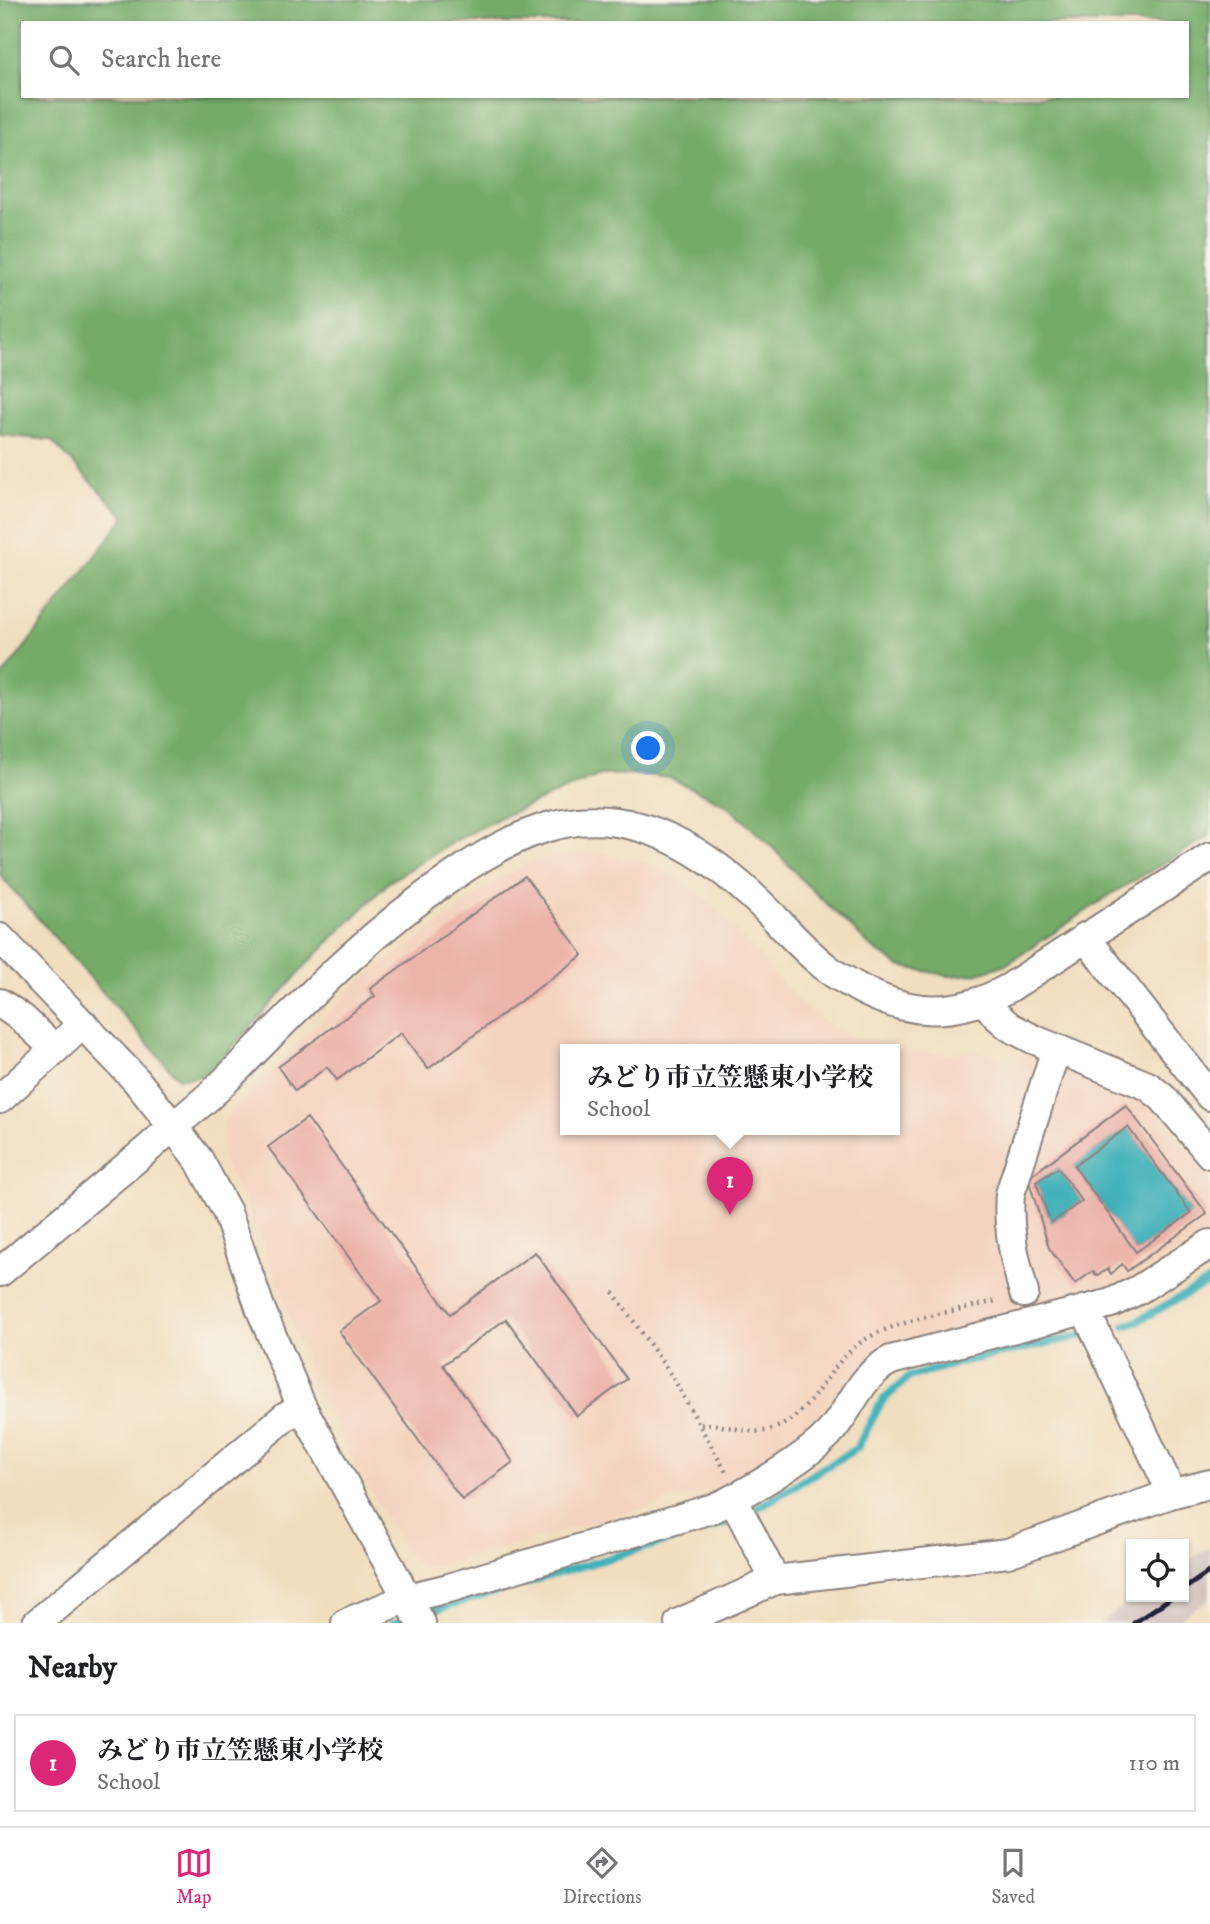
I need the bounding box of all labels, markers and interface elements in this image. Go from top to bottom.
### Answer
search box [21,21,1189,98]
icon: search [45,41,83,79]
text: Search here [101,43,221,76]
your location [631,731,665,765]
popup [560,1044,900,1135]
text: みどり市立笠懸東小学校 [587,1062,873,1095]
text: School [587,1095,650,1124]
pin: 1 [707,1157,753,1215]
map controls [1126,1539,1189,1602]
button: locate [1126,1539,1189,1602]
text: Nearby [28,1650,117,1687]
text: みどり市立笠懸東小学校 [97,1735,383,1768]
text: 1 [49,1749,57,1778]
text: 110 m [1129,1749,1180,1778]
text: School [97,1768,160,1797]
tab: Map [175,1844,213,1909]
tab: Directions [563,1844,642,1909]
tab: Saved [991,1844,1035,1909]

